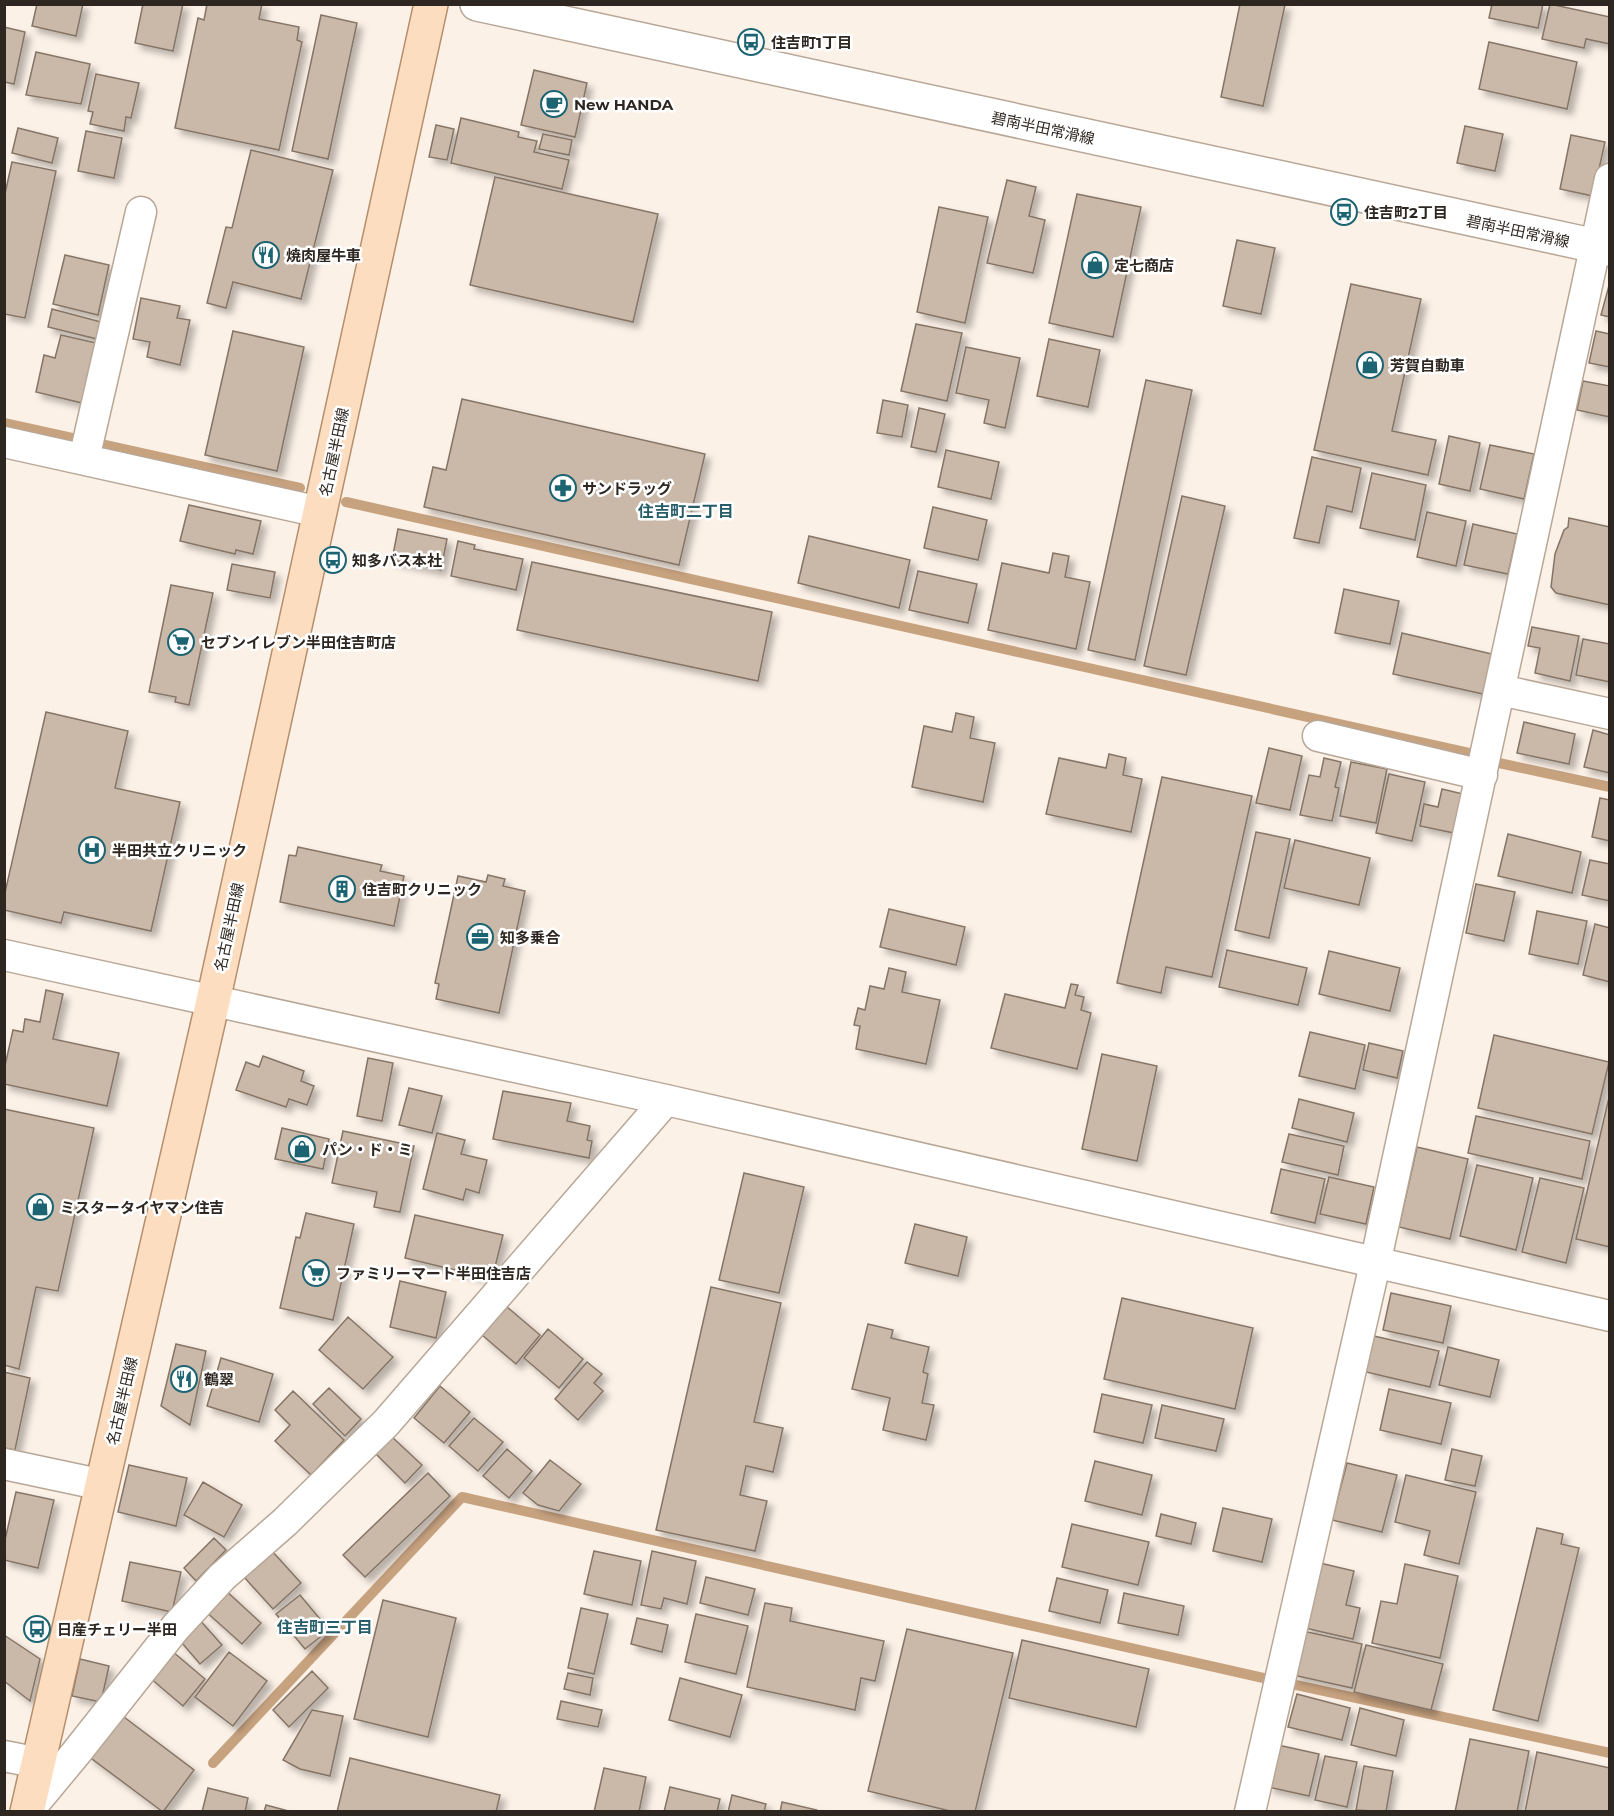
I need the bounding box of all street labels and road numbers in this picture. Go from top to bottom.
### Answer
street label: 碧南半田常滑線 [990,108,1096,148]
street label: 碧南半田常滑線 [1465,211,1571,251]
street label: 名古屋半田線 [315,406,353,498]
street label: 名古屋半田線 [210,881,248,973]
street label: 名古屋半田線 [103,1355,141,1447]

